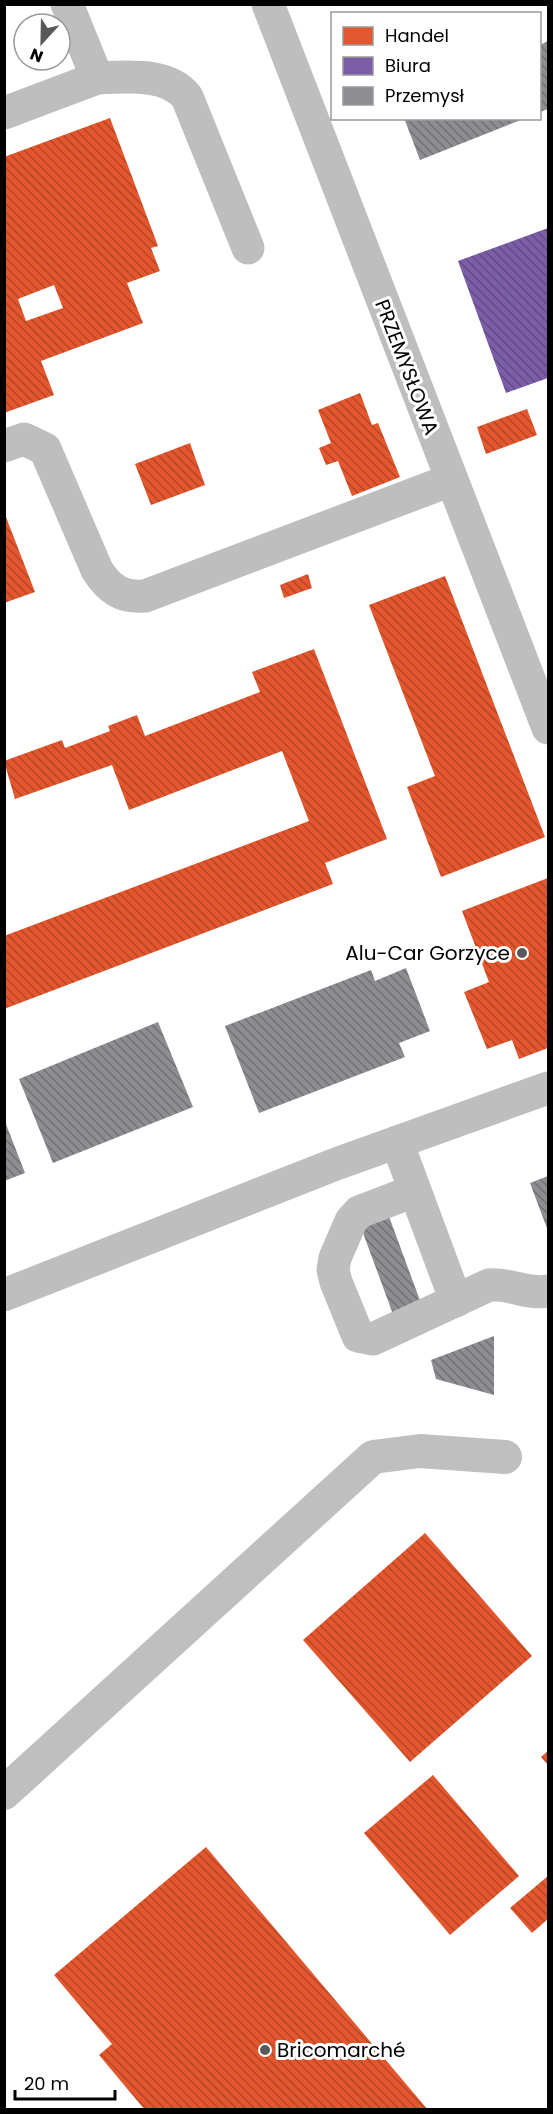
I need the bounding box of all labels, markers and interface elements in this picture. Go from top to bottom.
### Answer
north arrow [12,12,72,72]
legend [331,12,541,120]
text: Handel [385,23,449,48]
text: N [27,43,46,68]
text: Biura [385,53,431,78]
text: Przemysł [385,83,465,108]
street label: PRZEMYSŁOWA [368,295,446,439]
place label: Alu-Car Gorzyce [345,939,510,967]
marker: Alu-Car Gorzyce [515,946,529,960]
place label: Bricomarché [277,2036,406,2064]
marker: Bricomarché [258,2043,272,2057]
scale bar [15,2063,116,2101]
text: 20 m [24,2071,69,2096]

